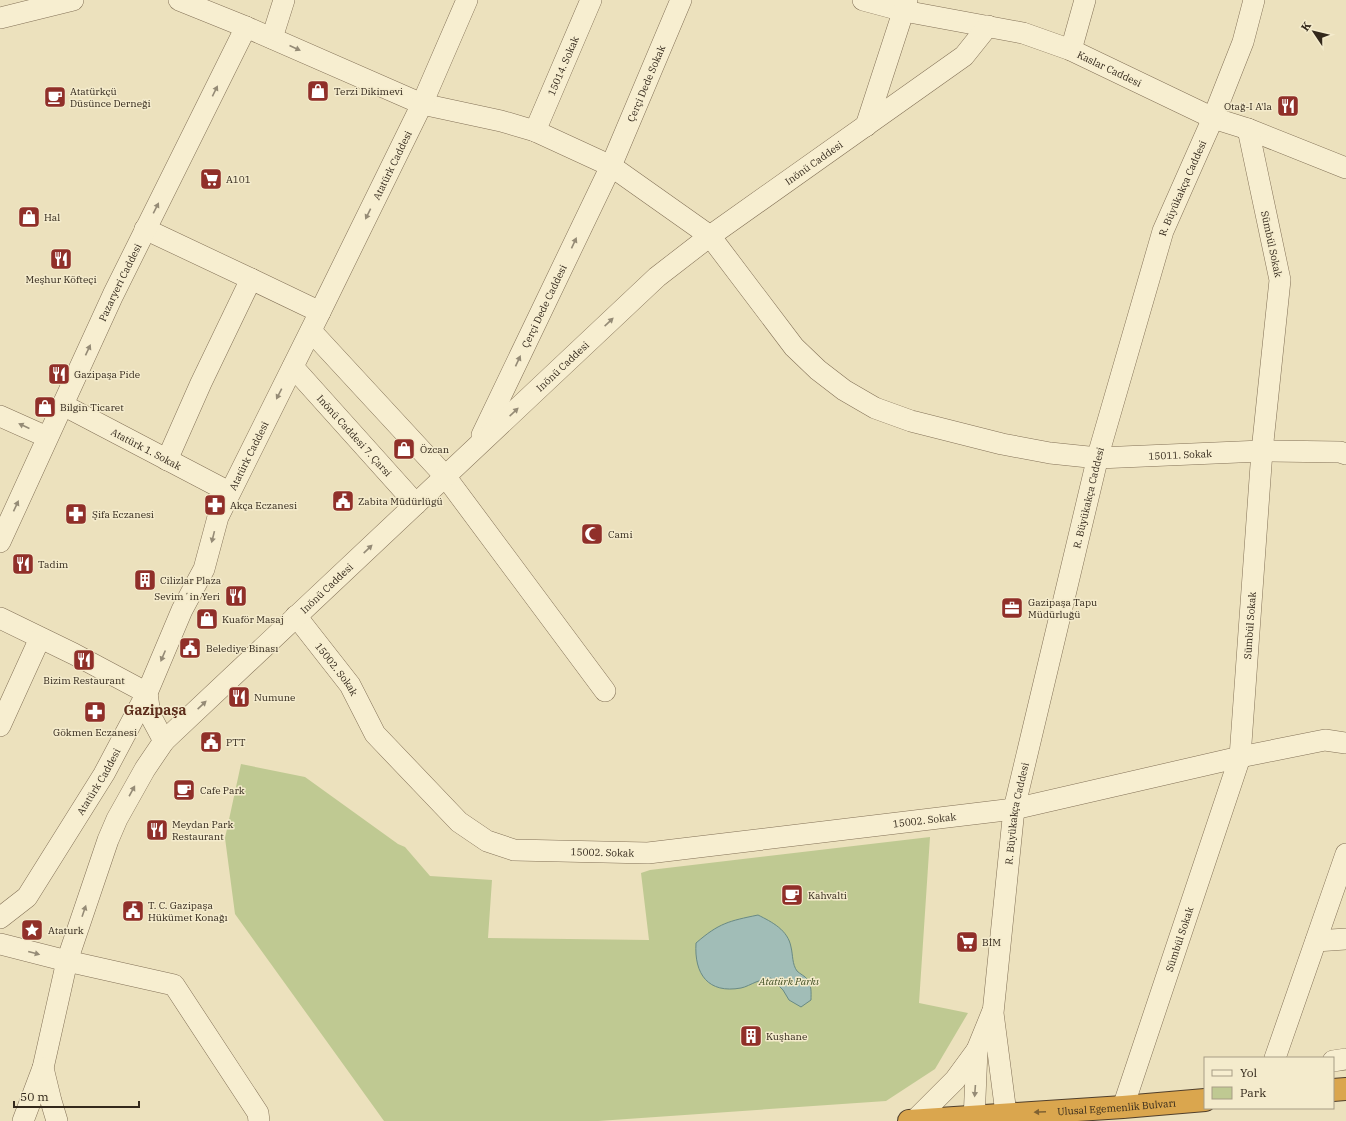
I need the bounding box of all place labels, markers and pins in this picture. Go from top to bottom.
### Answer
shop icon: Terzi Dikimevi [305,78,331,104]
cafe icon: Atatürkçü Düsünce Derneği [42,84,68,110]
place label: Atatürkçü Düsünce Derneği [70,85,151,110]
place label: Terzi Dikimevi [334,85,403,98]
restaurant icon: Otağ-I A'la [1275,93,1301,119]
place label: Otağ-I A'la [1224,100,1273,113]
supermarket icon: A101 [198,166,224,192]
place label: A101 [226,173,251,186]
shop icon: Hal [16,204,42,230]
place label: Hal [44,211,60,224]
restaurant icon: Meşhur Köfteçi [48,246,74,272]
place label: Meşhur Köfteçi [25,273,97,286]
restaurant icon: Gazipaşa Pide [46,361,72,387]
place label: Gazipaşa Pide [74,368,140,381]
shop icon: Bilgin Ticaret [32,394,58,420]
place label: Bilgin Ticaret [60,401,124,414]
shop icon: Özcan [391,436,417,462]
place label: Özcan [420,443,450,456]
public building icon: Zabita Müdürlügü [330,488,356,514]
pharmacy icon: Akça Eczanesi [202,492,228,518]
place label: Zabita Müdürlügü [358,495,443,508]
place label: Akça Eczanesi [230,499,297,512]
pharmacy icon: Şifa Eczanesi [63,501,89,527]
place label: Şifa Eczanesi [92,508,154,521]
mosque icon: Cami [579,521,605,547]
place label: Cami [608,528,633,541]
restaurant icon: Tadim [10,551,36,577]
place label: Tadim [38,558,69,571]
building icon: Cilizlar Plaza [132,567,158,593]
place label: Cilizlar Plaza [160,574,222,587]
restaurant icon: Sevim´in Yeri [223,583,249,609]
place label: Sevim´in Yeri [154,590,220,603]
office icon: Gazipaşa Tapu Müdürluğü [999,595,1025,621]
place label: Gazipaşa Tapu Müdürluğü [1028,596,1097,621]
shop icon: Kuaför Masaj [194,606,220,632]
place label: Kuaför Masaj [222,613,284,626]
public building icon: Belediye Binası [177,635,203,661]
place label: Belediye Binası [206,642,278,655]
restaurant icon: Bizim Restaurant [71,647,97,673]
place label: Bizim Restaurant [43,674,125,687]
restaurant icon: Numune [226,684,252,710]
place label: Numune [254,691,295,704]
pharmacy icon: Gökmen Eczanesi [82,699,108,725]
place label: Gökmen Eczanesi [53,726,137,739]
public building icon: PTT [198,729,224,755]
place label: PTT [226,736,246,749]
cafe icon: Cafe Park [171,777,197,803]
place label: Cafe Park [200,784,245,797]
restaurant icon: Meydan Park Restaurant [144,817,170,843]
place label: Meydan Park Restaurant [172,818,234,843]
cafe icon: Kahvalti [779,882,805,908]
place label: Kahvalti [808,889,847,902]
public building icon: T. C. Gazipaşa Hükümet Konağı [120,898,146,924]
place label: T. C. Gazipaşa Hükümet Konağı [148,899,228,924]
place icon: Ataturk [19,917,45,943]
place label: Ataturk [48,924,84,937]
supermarket icon: BİM [954,929,980,955]
place label: BİM [982,936,1001,949]
building icon: Kuşhane [738,1023,764,1049]
place label: Kuşhane [766,1030,807,1043]

